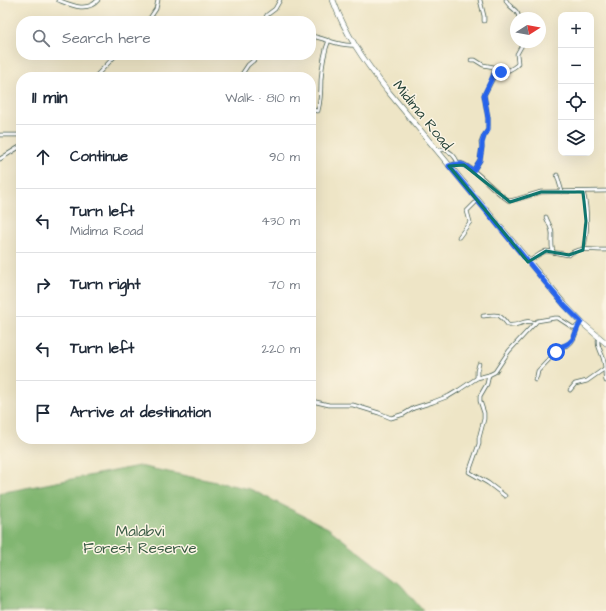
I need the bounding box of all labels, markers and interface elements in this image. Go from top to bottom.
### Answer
north arrow [510,12,546,48]
map controls [558,12,594,156]
button: + [558,12,594,48]
search box [16,16,316,60]
icon: search [30,27,52,49]
text: Search here [62,28,151,49]
button: − [558,48,594,84]
route end [492,63,510,81]
street label: Midima Road [388,76,458,155]
button: locate [558,84,594,120]
text: 11 min [32,86,67,110]
text: Walk · 810 m [225,89,300,107]
button: layers [558,120,594,156]
icon: ahead [32,146,54,168]
text: Continue [70,146,128,167]
text: 90 m [269,148,300,166]
text: Turn left [70,201,134,222]
icon: left [32,210,54,232]
text: 430 m [261,212,300,230]
text: Midima Road [70,222,143,240]
icon: right [32,274,54,296]
text: Turn right [70,274,141,295]
text: 70 m [268,276,300,294]
icon: left [32,338,54,360]
text: Turn left [70,338,134,359]
text: 220 m [262,340,300,358]
route start [547,343,565,361]
icon: arrive [32,402,54,424]
text: Arrive at destination [70,402,211,423]
park label: Malabvi Forest Reserve [83,521,197,559]

